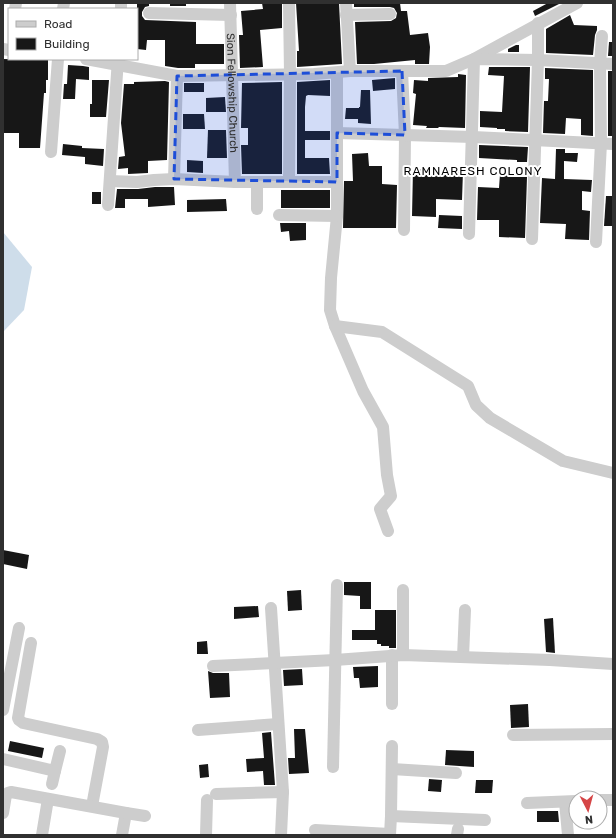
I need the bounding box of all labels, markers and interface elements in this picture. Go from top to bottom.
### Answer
legend [8,8,138,60]
text: Road [44,17,72,31]
street label: Sion Fellowship Church [224,33,241,153]
text: Building [44,37,90,51]
district label: RAMNARESH COLONY [404,164,542,178]
north arrow [568,790,608,830]
text: N [584,813,594,826]

